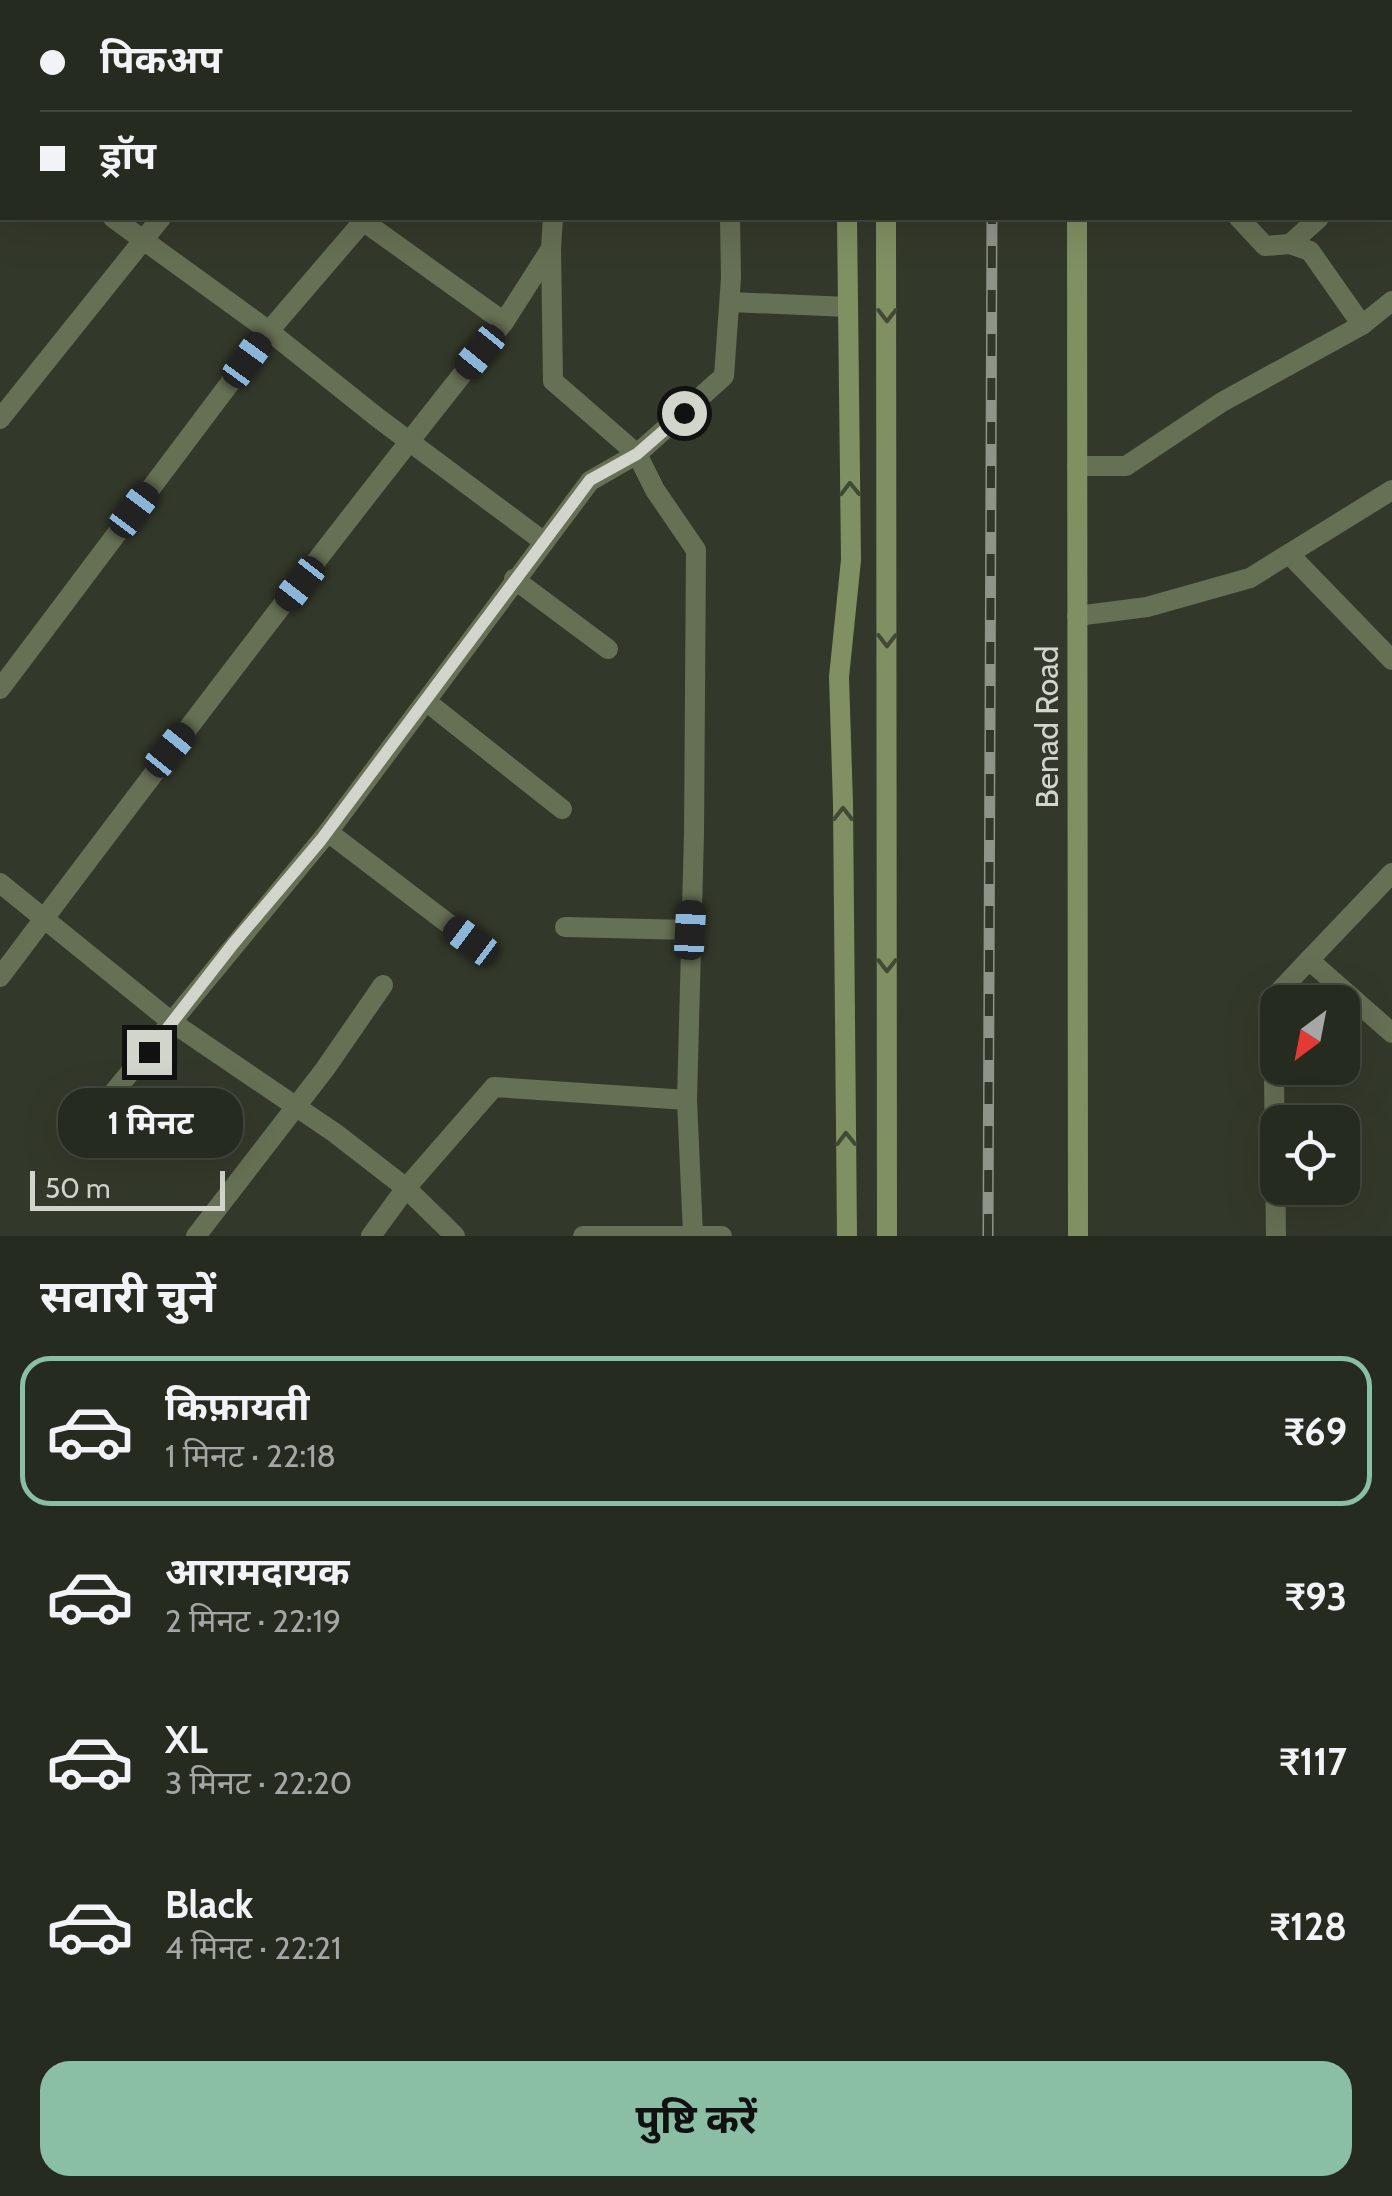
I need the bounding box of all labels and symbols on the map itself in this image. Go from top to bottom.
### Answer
one-way arrow [876,308,898,323]
car [449,319,511,385]
car [217,327,277,393]
route start [662,391,707,436]
car [104,477,164,543]
one-way arrow [839,481,861,496]
car [270,551,330,617]
one-way arrow [876,632,898,648]
street label: Benad Road [1027,645,1066,809]
car [139,717,201,783]
one-way arrow [832,805,854,820]
car [673,899,707,961]
car [438,911,504,971]
one-way arrow [876,958,898,973]
north arrow [1260,985,1360,1085]
route end [127,1030,172,1075]
callout: 1 मिनट [56,1087,242,1157]
one-way arrow [835,1130,856,1146]
scale bar [30,1166,225,1210]

